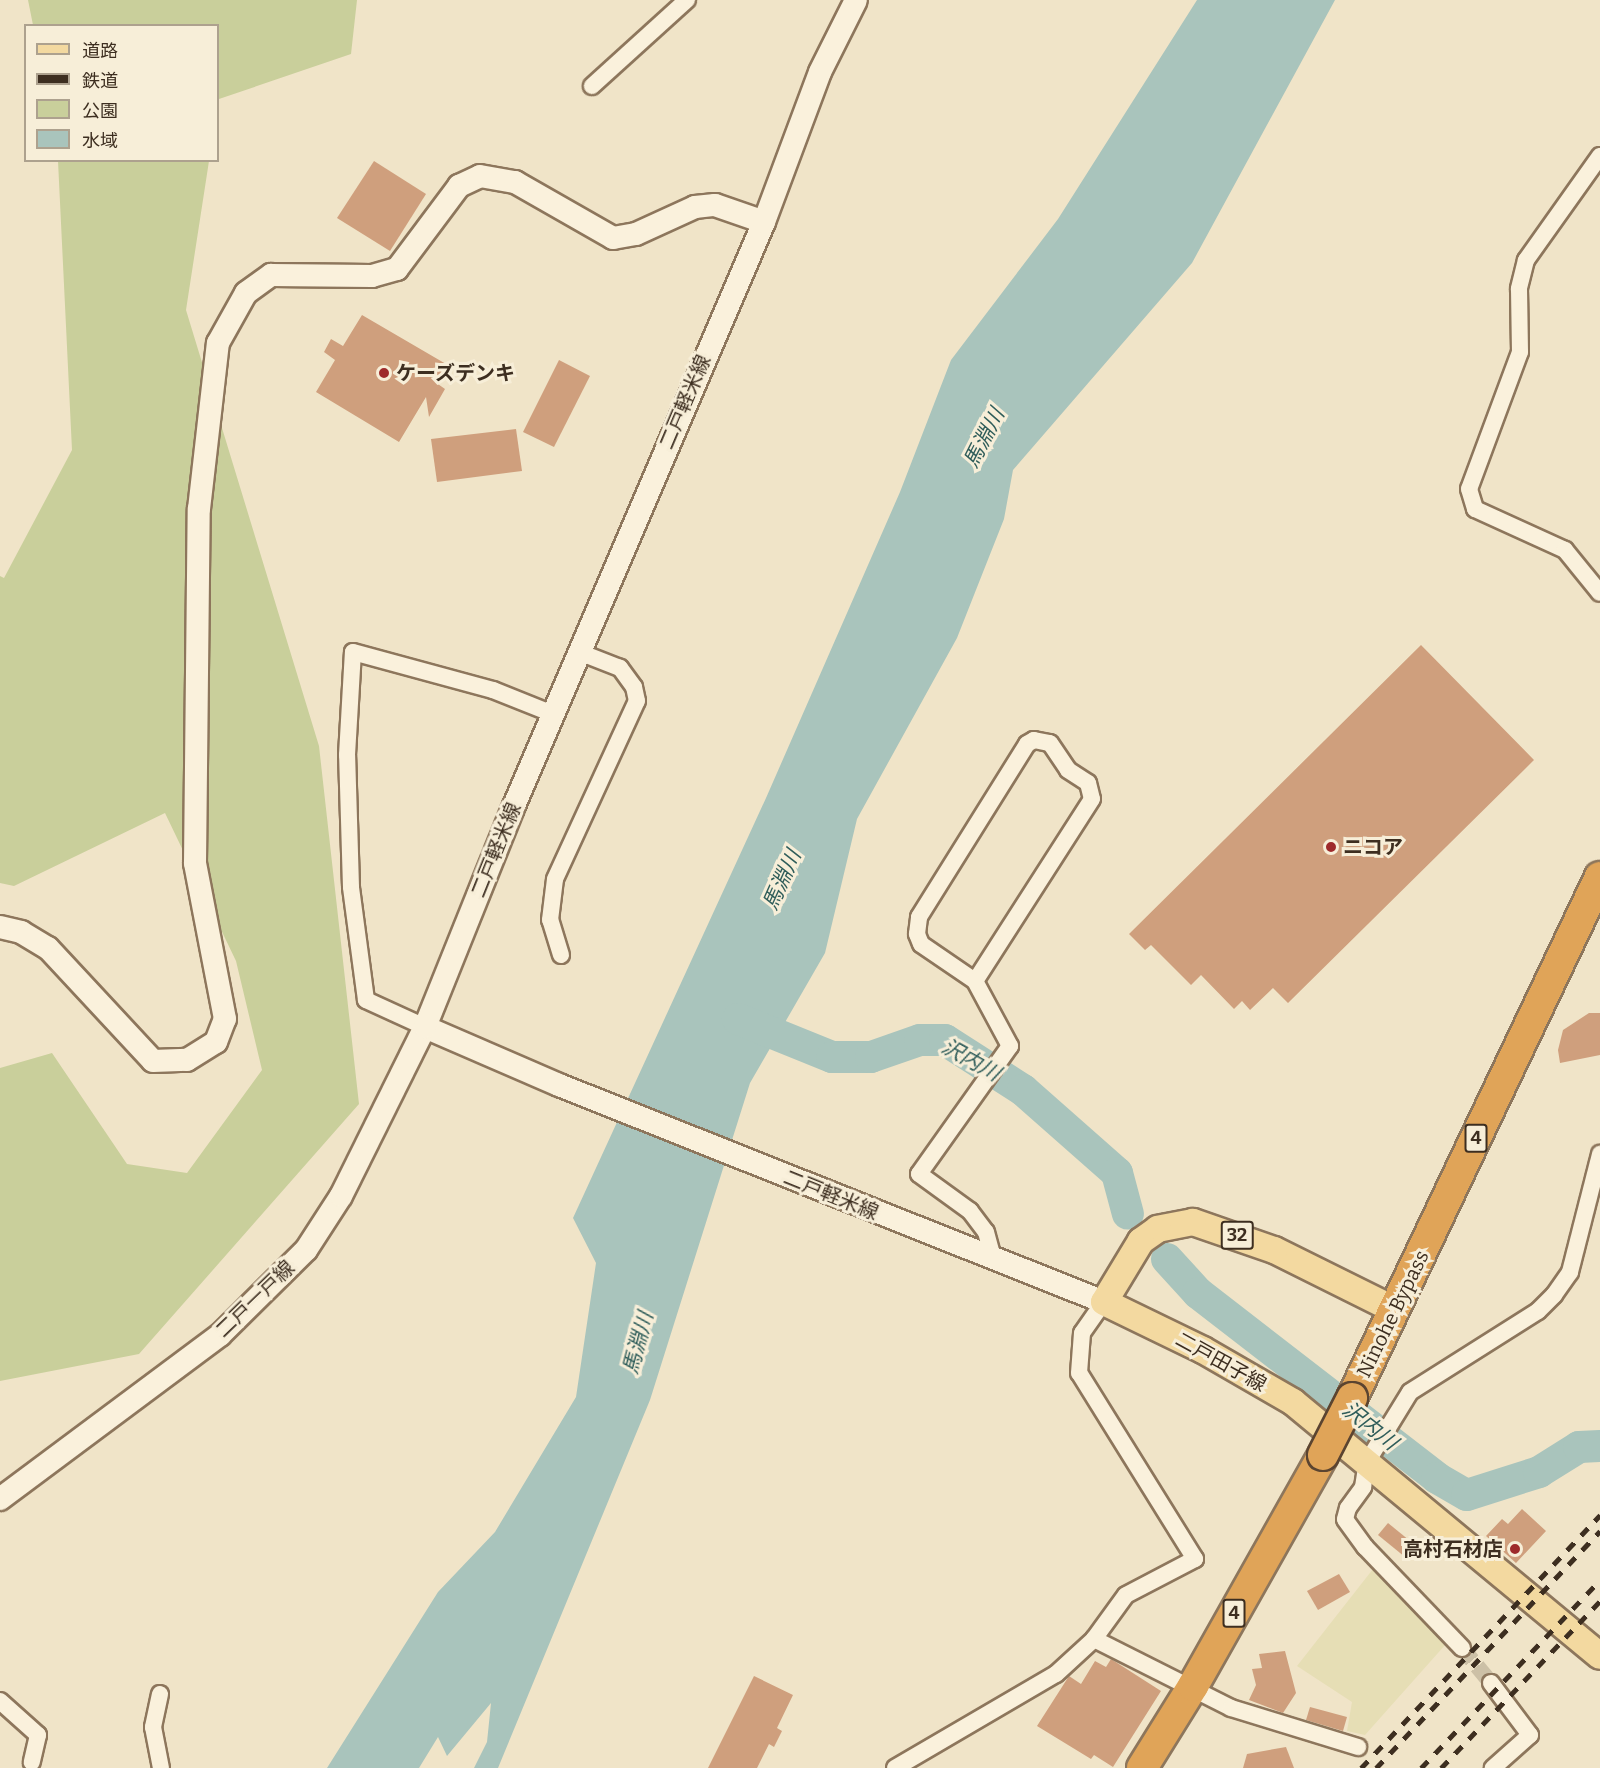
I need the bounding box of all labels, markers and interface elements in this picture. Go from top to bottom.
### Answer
legend [24,24,219,162]
text: 道路 [82,40,118,62]
text: 鉄道 [82,70,118,92]
text: 公園 [82,100,118,122]
text: 水域 [82,130,118,152]
street label: 二戸軽米線 [654,351,716,453]
place label: ケーズデンキ [396,361,516,385]
marker: ケーズデンキ [377,366,391,380]
water label: 馬淵川 [958,404,1010,472]
street label: 二戸軽米線 [466,799,526,901]
place label: ニコア [1343,835,1403,859]
marker: ニコア [1324,840,1338,854]
water label: 馬淵川 [758,846,806,914]
water label: 沢内川 [937,1034,1005,1086]
road number: 4 [1464,1123,1488,1153]
street label: 二戸軽米線 [780,1165,882,1225]
road number: 32 [1220,1220,1254,1250]
street label: Ninohe Bypass [1352,1247,1434,1381]
street label: 二戸一戸線 [211,1256,299,1342]
water label: 馬淵川 [618,1309,658,1377]
street label: 二戸田子線 [1171,1327,1271,1397]
water label: 沢内川 [1337,1397,1403,1455]
place label: 高村石材店 [1403,1537,1503,1561]
marker: 高村石材店 [1508,1542,1522,1556]
road number: 4 [1222,1598,1246,1628]

